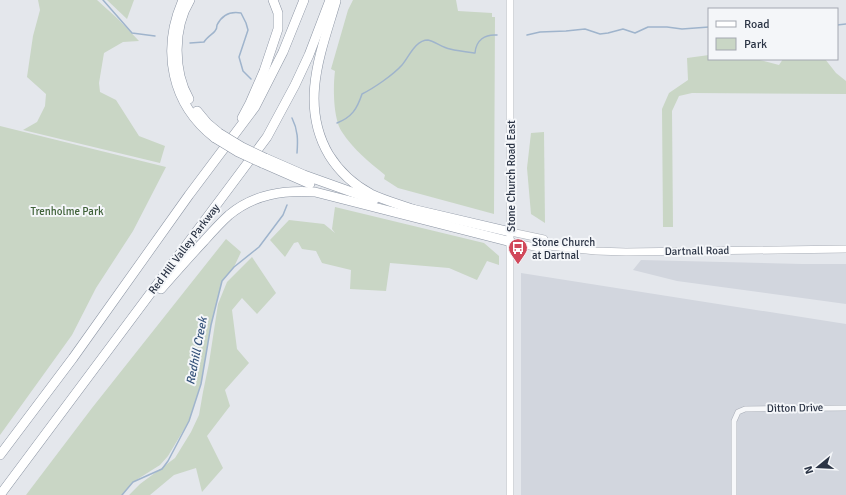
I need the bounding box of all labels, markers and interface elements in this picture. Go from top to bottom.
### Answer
legend [708,8,838,60]
text: Road [744,17,770,32]
text: Park [744,37,767,52]
street label: Stone Church Road East [505,120,518,232]
street label: Red Hill Valley Parkway [146,201,223,297]
park label: Trenholme Park [31,205,104,218]
place label: Stone Church at Dartnal [532,236,595,262]
bus stop icon: Stone Church at Dartnal [507,237,529,265]
street label: Dartnall Road [665,244,730,258]
water label: Redhill Creek [183,315,211,386]
street label: Ditton Drive [767,401,823,415]
north arrow [798,447,838,487]
text: N [802,464,816,476]

